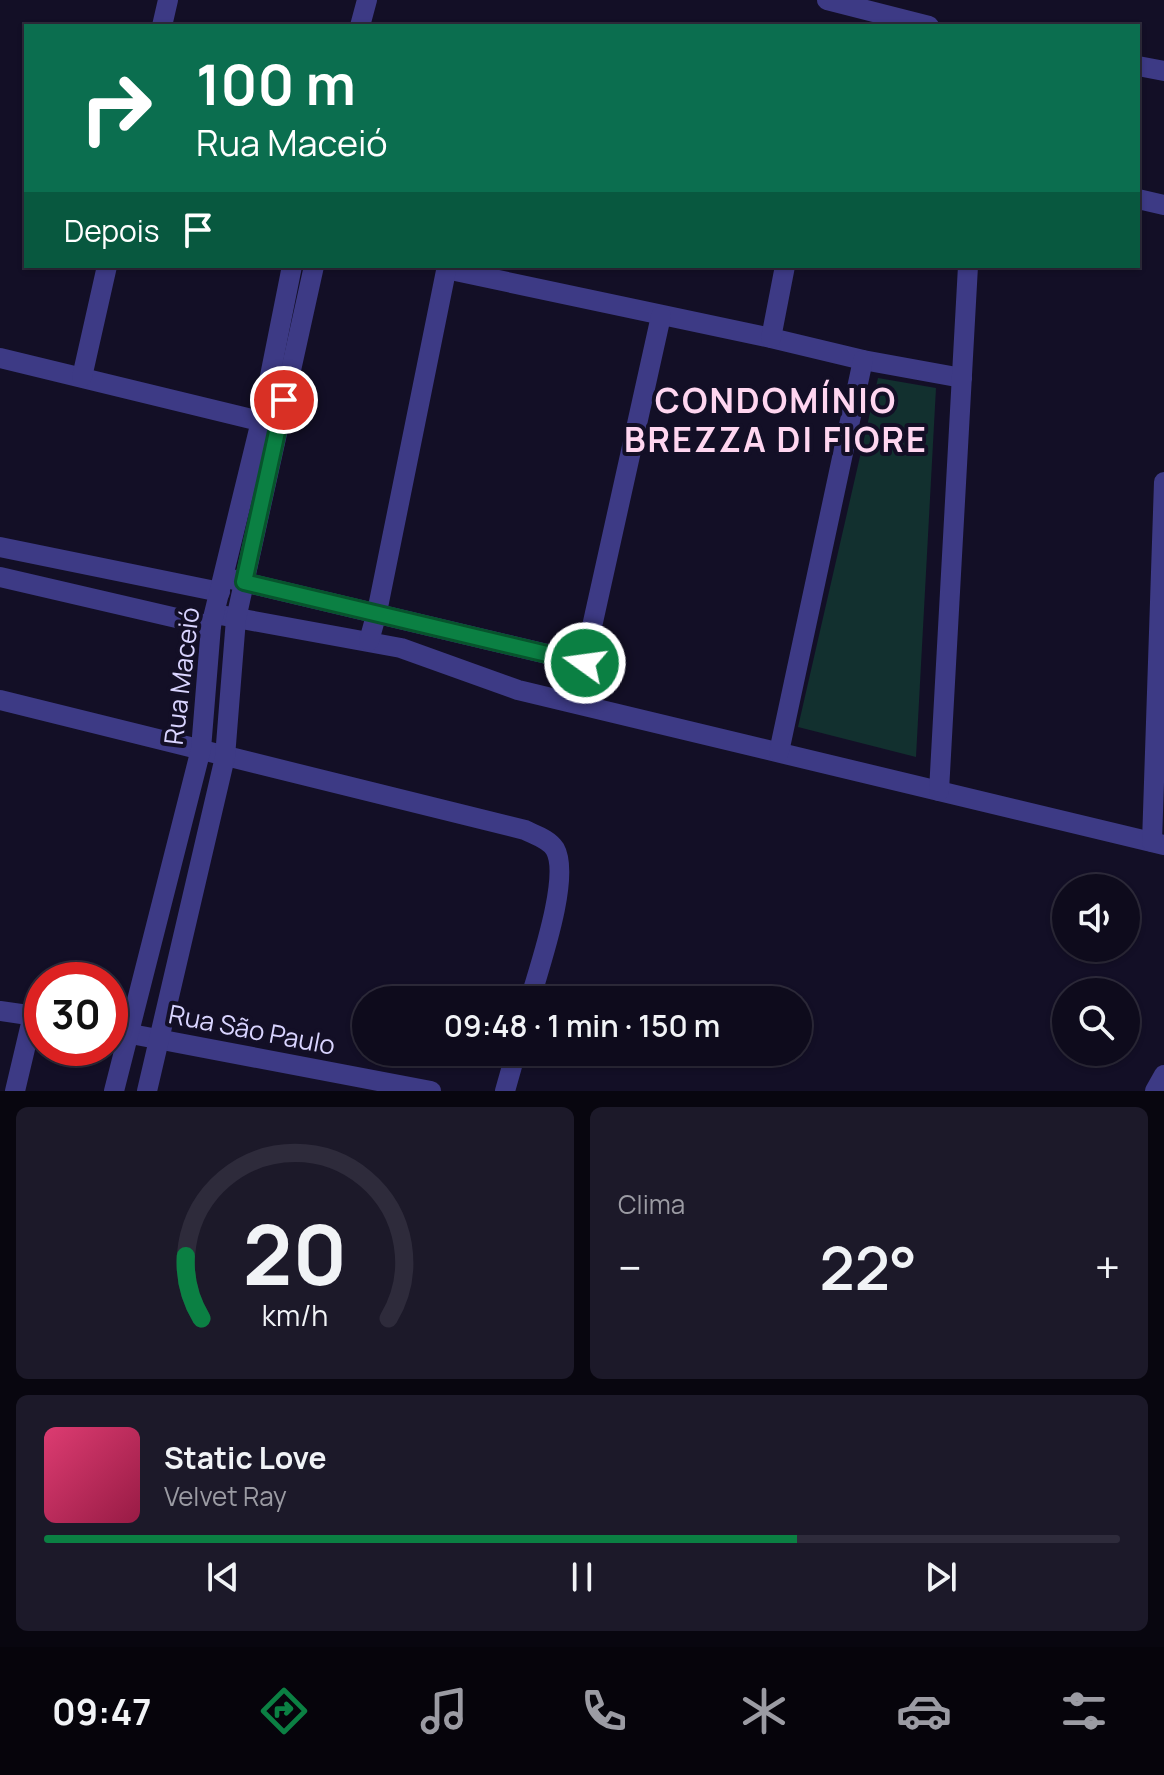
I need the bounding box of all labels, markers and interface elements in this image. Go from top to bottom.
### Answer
text: 100 m [196,45,356,122]
icon: right [64,56,168,160]
text: Rua Maceió [196,118,388,167]
icon: arrive [176,208,220,252]
text: Depois [64,210,160,251]
pin [250,366,318,434]
district label: CONDOMÍNIO BREZZA DI FIORE [624,377,928,462]
icon: arrive [262,378,306,422]
street label: Rua Maceió [155,605,207,747]
position arrow [543,621,627,705]
map controls [1052,874,1140,1066]
button: sound [1052,874,1140,962]
speed limit sign: 30 [24,962,128,1066]
button: search [1052,978,1140,1066]
street label: Rua São Paulo [166,995,339,1063]
text: 09:48 · 1 min · 150 m [444,1005,720,1046]
text: Clima [618,1186,685,1222]
text: 20 [243,1196,347,1310]
text: 22° [819,1226,917,1308]
text: − [618,1237,642,1297]
text: + [1095,1237,1120,1297]
text: km/h [262,1296,328,1335]
text: Static Love [164,1437,327,1478]
text: Velvet Ray [164,1478,287,1514]
icon: previous [201,1555,245,1599]
icon: pause [560,1555,604,1599]
icon: next [919,1555,963,1599]
icon: directions [256,1683,312,1739]
icon: music [416,1683,472,1739]
icon: phone [576,1683,632,1739]
icon: climate [736,1683,792,1739]
icon: car [896,1683,952,1739]
icon: filters [1056,1683,1112,1739]
text: 09:47 [52,1687,152,1736]

